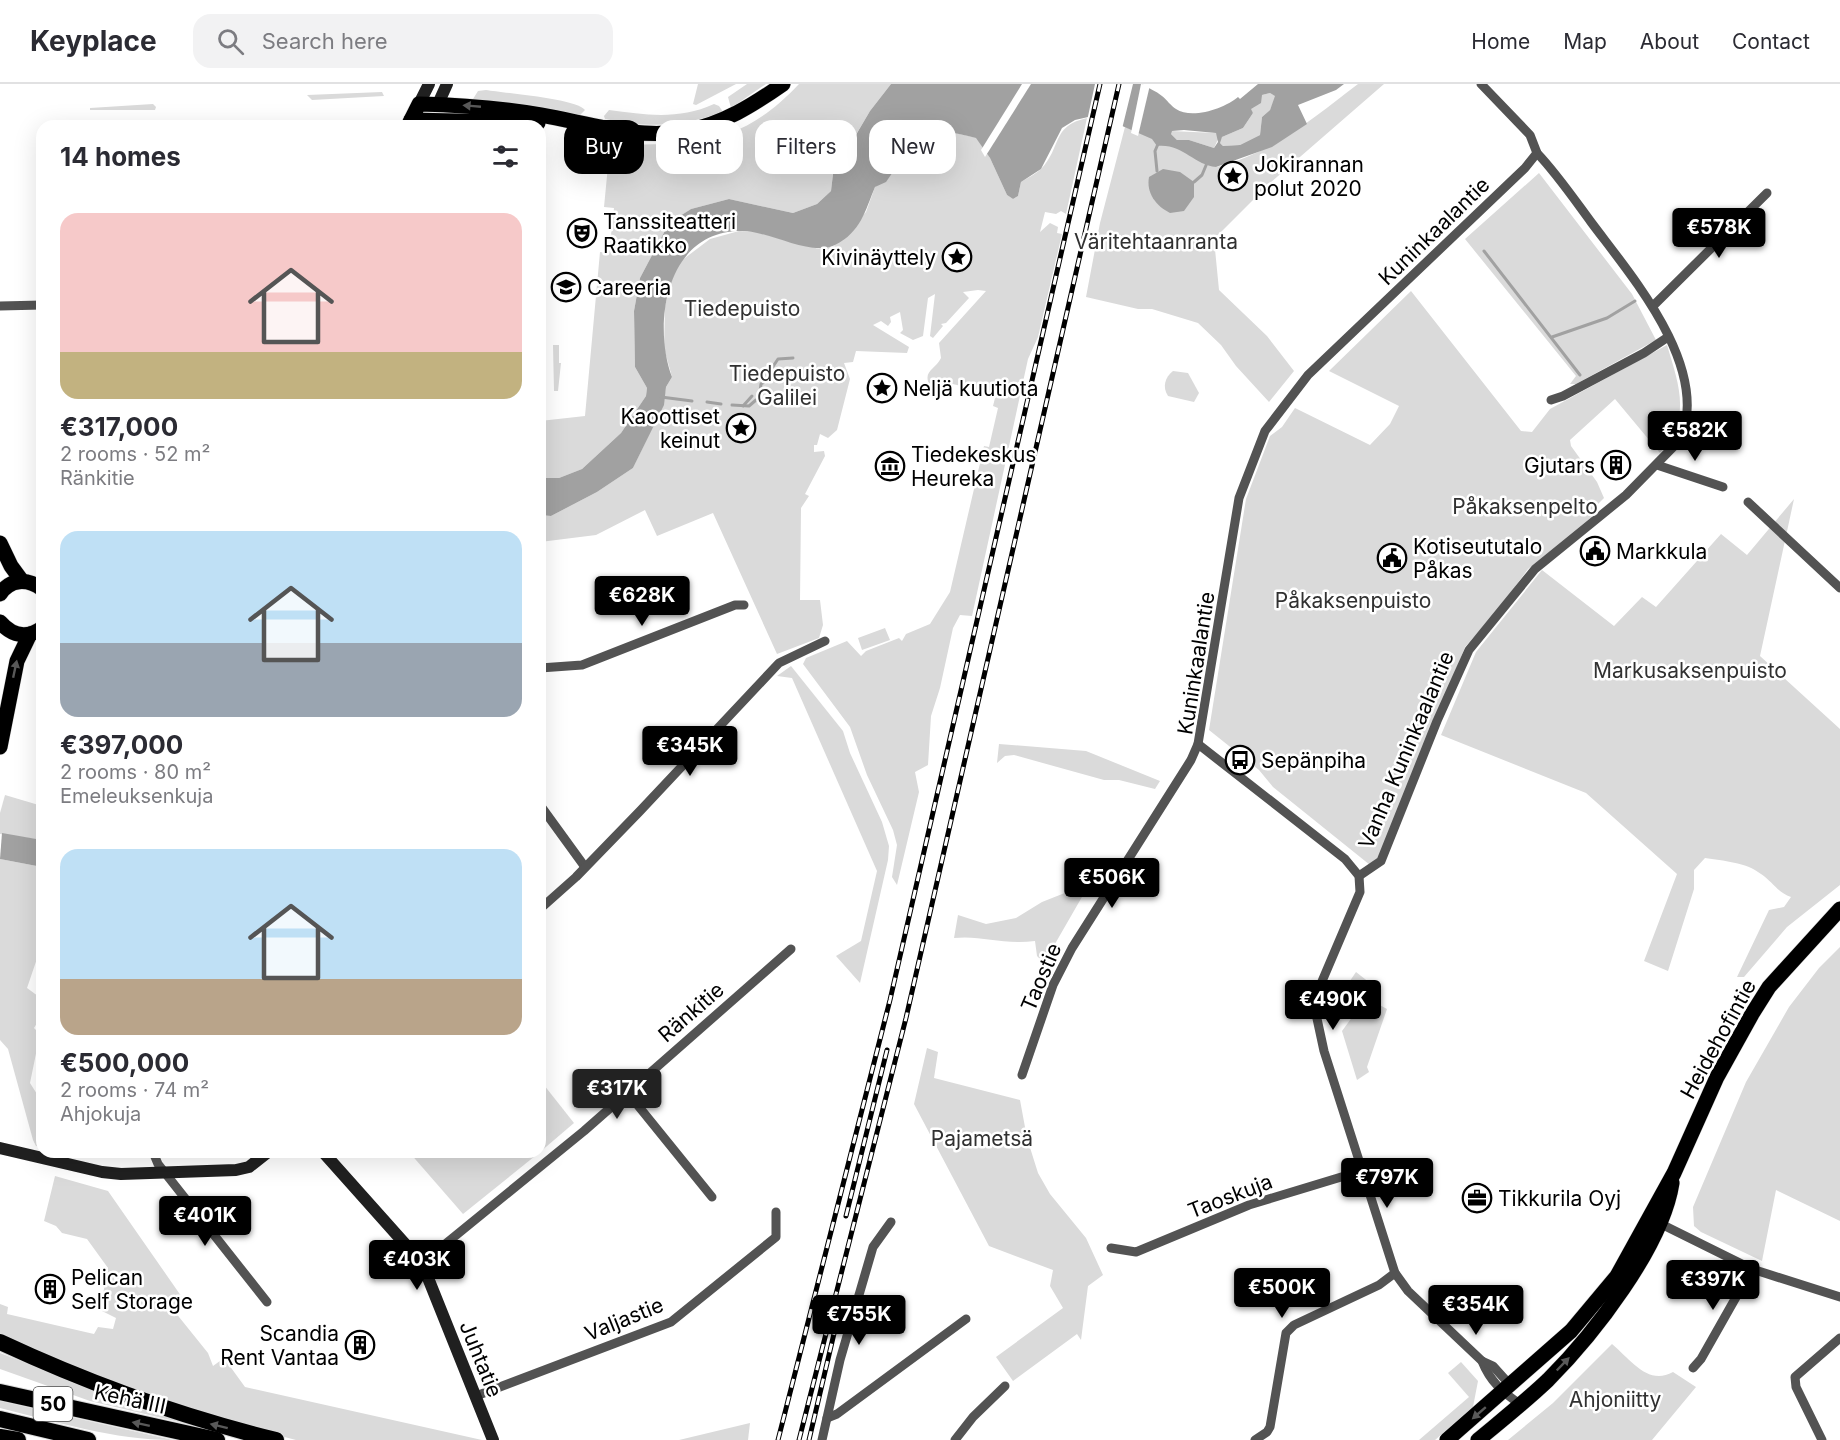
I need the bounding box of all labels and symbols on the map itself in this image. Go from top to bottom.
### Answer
one-way arrow [463,101,482,111]
place label: Jokirannan polut 2020 [1254,152,1364,201]
place icon: Jokirannan polut 2020 [1217,160,1249,192]
street label: Kuninkaalantie [1373,172,1495,290]
pin: €578K [1677,208,1761,259]
place label: Tanssiteatteri Raatikko [603,209,736,258]
theatre icon: Tanssiteatteri Raatikko [566,217,598,249]
park label: Väritehtaanranta [1074,229,1238,254]
place icon: Kivinäyttely [941,241,973,273]
place label: Kivinäyttely [821,245,936,270]
school or university icon: Careeria [550,271,582,303]
place label: Careeria [587,275,671,300]
park label: Tiedepuisto [684,296,800,321]
park label: Tiedepuisto Galilei [729,361,845,410]
place icon: Neljä kuutiota [866,372,898,404]
place label: Neljä kuutiota [903,376,1039,401]
place label: Kaoottiset keinut [620,404,720,453]
pin: €582K [1653,411,1737,462]
place icon: Kaoottiset keinut [725,412,757,444]
place label: Tiedekeskus Heureka [911,442,1036,491]
building icon: Gjutars [1600,449,1632,481]
museum icon: Tiedekeskus Heureka [874,450,906,482]
place label: Gjutars [1524,453,1595,478]
park label: Påkaksenpelto [1452,494,1598,519]
place label: Kotiseututalo Påkas [1413,534,1542,583]
public building icon: Markkula [1579,535,1611,567]
place label: Markkula [1616,539,1707,564]
public building icon: Kotiseututalo Påkas [1376,542,1408,574]
pin: €628K [600,576,684,627]
park label: Påkaksenpuisto [1275,588,1431,613]
street label: Kuninkaalantie [1172,590,1220,736]
street label: Vanha Kuninkaalantie [1353,648,1459,852]
park label: Markusaksenpuisto [1593,658,1787,683]
one-way arrow [11,659,21,678]
pin: €345K [648,726,732,777]
bus stop icon: Sepänpiha [1224,744,1256,776]
place label: Sepänpiha [1261,748,1366,773]
pin: €506K [1070,858,1154,909]
street label: Taostie [1015,939,1067,1015]
street label: Heidehofintie [1675,975,1761,1103]
street label: Ränkitie [653,977,729,1047]
pin: €490K [1291,980,1375,1031]
pin: €317K [575,1069,659,1120]
park label: Pajametsä [931,1126,1033,1151]
pin: €797K [1345,1158,1429,1209]
street label: Taoskuja [1184,1169,1276,1223]
office icon: Tikkurila Oyj [1461,1182,1493,1214]
place label: Tikkurila Oyj [1498,1186,1621,1211]
pin: €401K [163,1196,247,1247]
pin: €403K [375,1240,459,1291]
pin: €397K [1671,1260,1755,1311]
place label: Pelican Self Storage [71,1265,193,1314]
pin: €500K [1240,1268,1324,1319]
building icon: Pelican Self Storage [34,1273,66,1305]
pin: €354K [1434,1285,1518,1336]
street label: Valjastie [581,1292,667,1346]
pin: €755K [817,1295,901,1346]
street label: Juhtatie [454,1317,508,1401]
place label: Scandia Rent Vantaa [220,1321,339,1370]
building icon: Scandia Rent Vantaa [344,1329,376,1361]
one-way arrow [1555,1357,1569,1371]
street label: Kehä III [92,1379,168,1419]
road number: 50 [34,1387,72,1421]
park label: Ahjoniitty [1569,1387,1661,1412]
one-way arrow [1472,1406,1487,1419]
one-way arrow [131,1419,150,1428]
one-way arrow [210,1421,228,1430]

